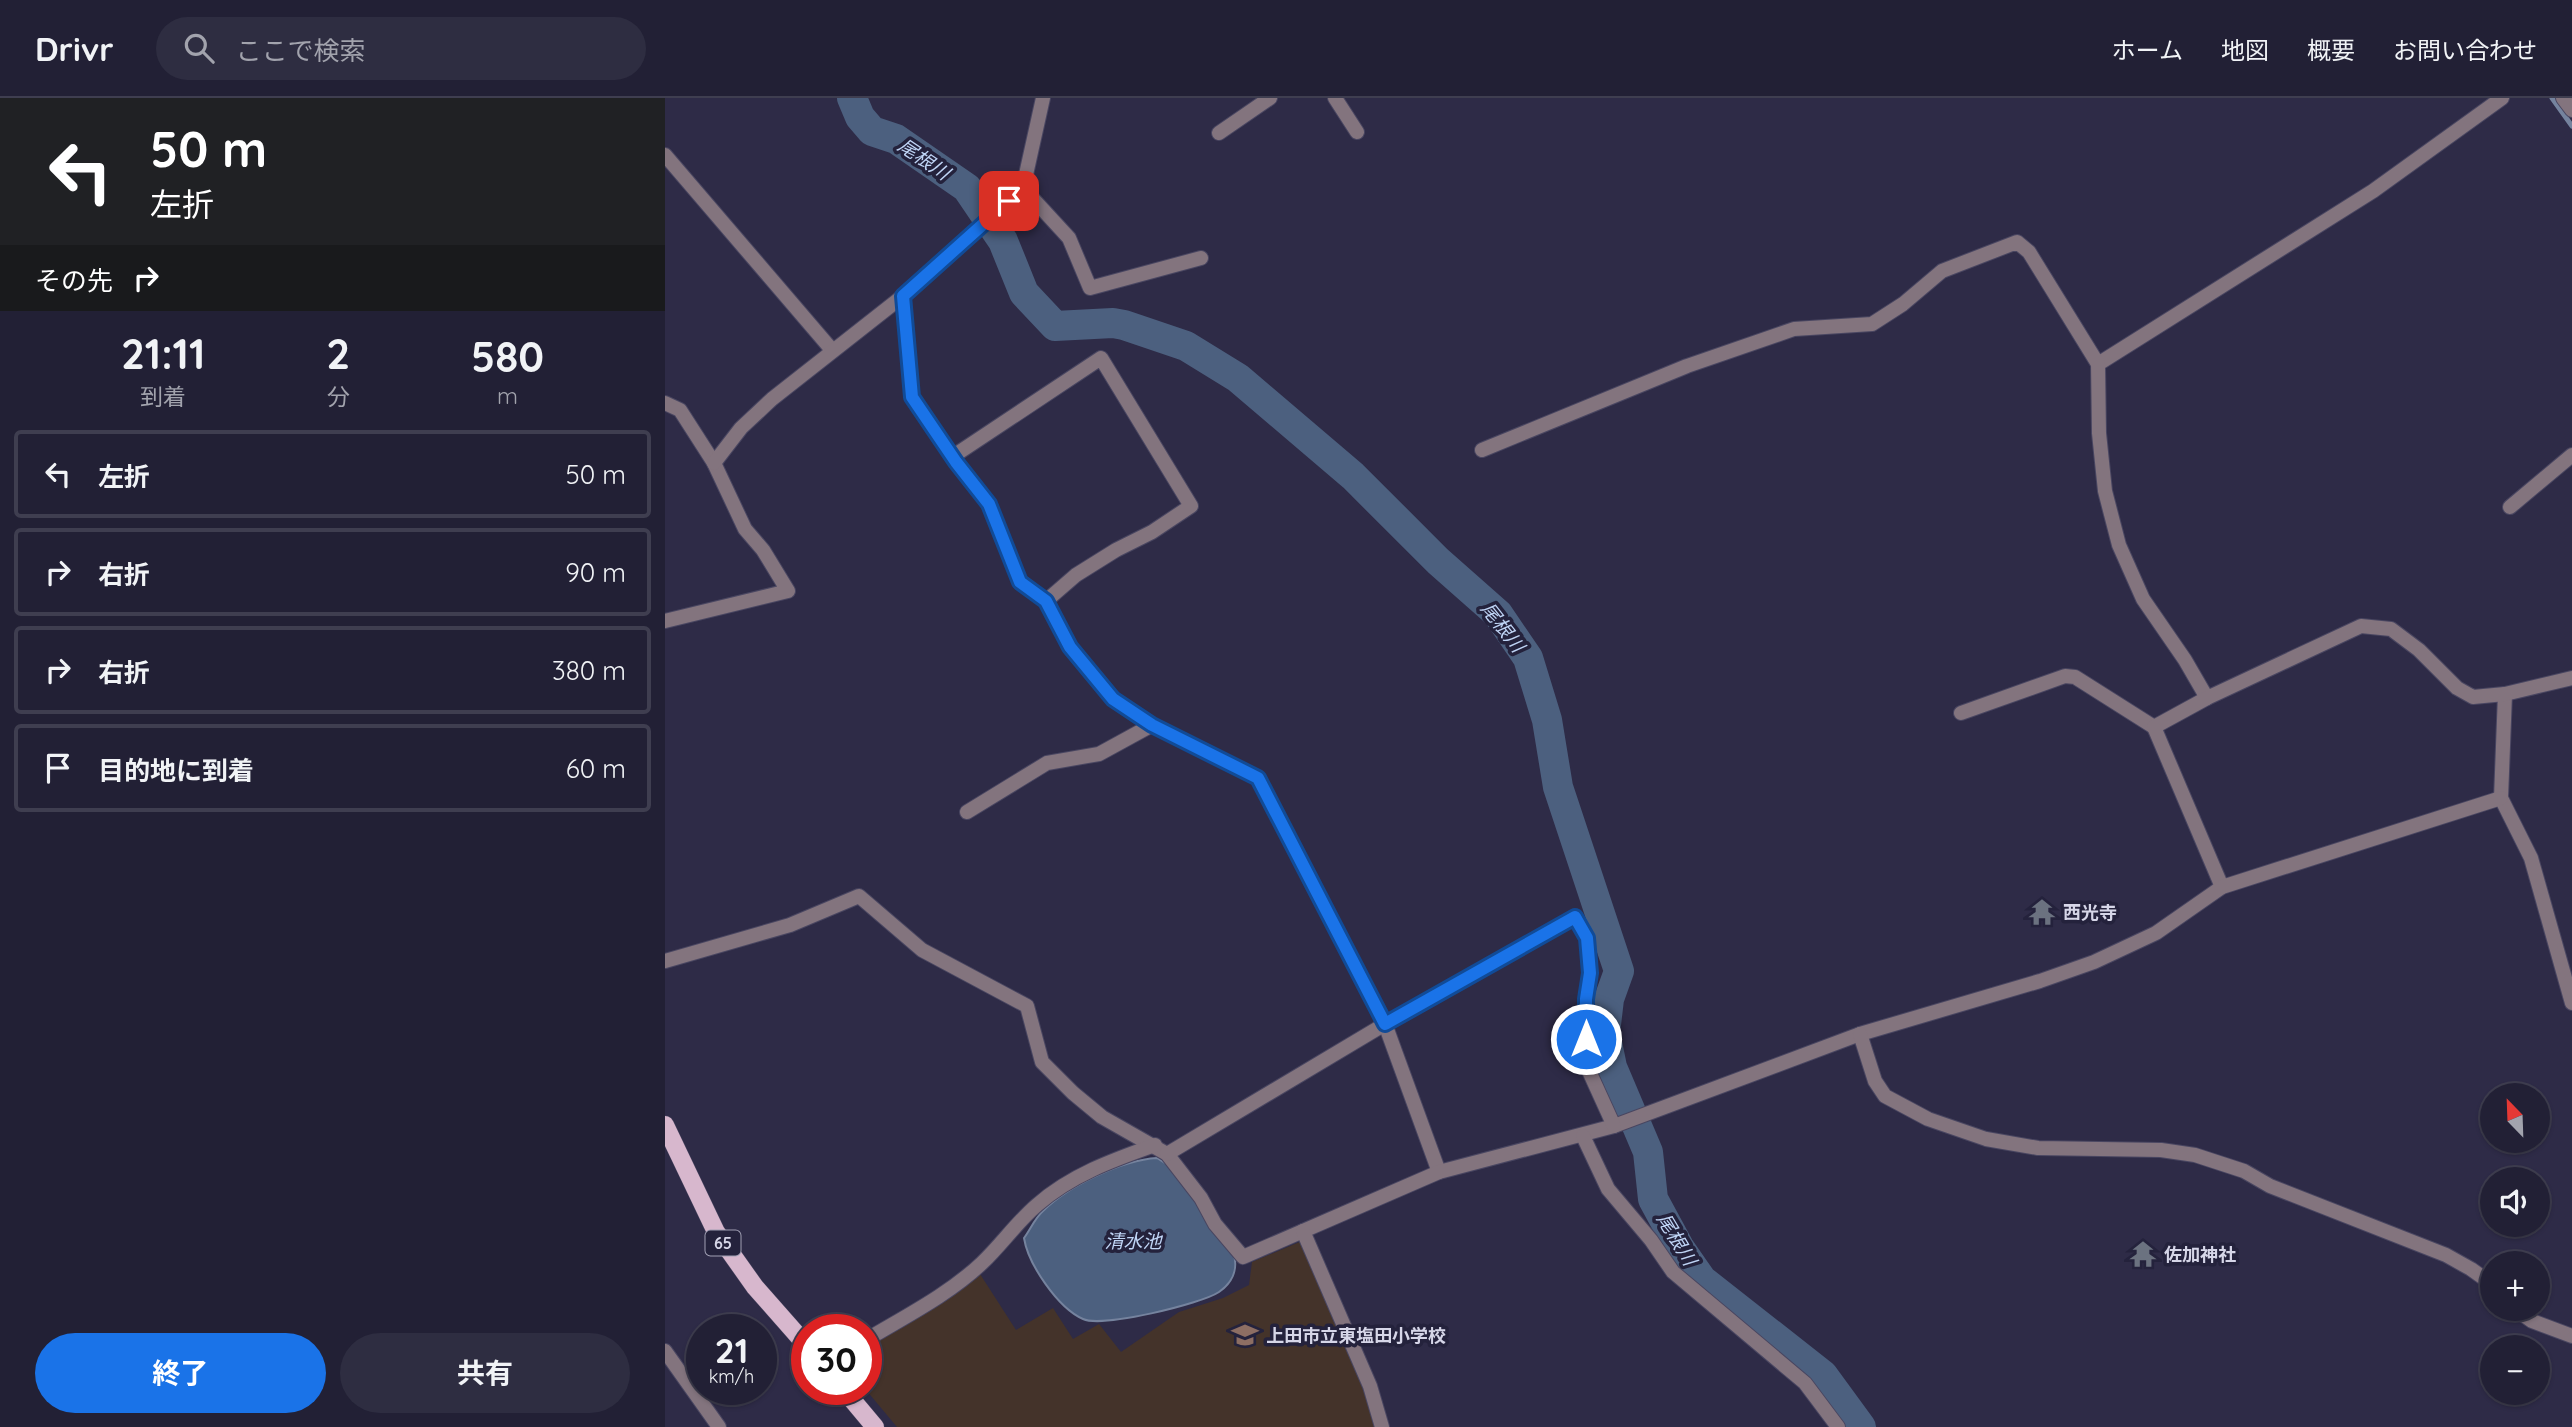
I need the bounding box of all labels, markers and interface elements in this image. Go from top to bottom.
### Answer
search box [156,17,646,80]
text: Drivr [35,28,114,69]
icon: search [180,29,218,67]
text: ここで検索 [236,34,366,67]
text: ホーム [2112,35,2183,65]
text: 地図 [2221,35,2269,65]
text: 概要 [2307,35,2355,65]
text: お問い合わせ [2393,35,2537,65]
text: 50 m [150,118,267,179]
icon: left [35,126,126,217]
water label: 尾根川 [894,133,956,186]
pin [979,171,1039,231]
icon: arrive [990,182,1028,220]
text: 左折 [150,184,214,224]
icon: right [127,259,165,297]
text: その先 [35,264,113,297]
text: 21:11 [121,327,205,380]
text: 2 [326,327,350,380]
text: 580 [471,330,544,383]
text: m [497,381,518,410]
text: 到着 [140,382,186,411]
text: 分 [327,382,350,411]
icon: left [39,455,77,493]
text: 50 m [566,458,626,491]
text: 左折 [98,460,150,493]
icon: right [39,553,77,591]
text: 90 m [565,556,626,589]
text: 右折 [98,558,150,591]
water label: 尾根川 [1476,597,1531,658]
icon: right [39,651,77,689]
text: 380 m [552,654,626,687]
text: 右折 [98,656,150,689]
icon: arrive [39,749,77,787]
text: 60 m [566,752,626,785]
text: 目的地に到着 [98,754,254,787]
temple icon: 西光寺 [2027,897,2057,927]
place label: 西光寺 [2063,901,2117,924]
position arrow [1549,1002,1623,1076]
north arrow [2480,1083,2550,1153]
map controls [2480,1083,2550,1405]
button: sound [2480,1167,2550,1237]
water label: 尾根川 [1652,1208,1703,1271]
water label: 清水池 [1104,1229,1163,1253]
road number: 65 [706,1231,741,1256]
temple icon: 佐加神社 [2128,1239,2158,1269]
place label: 佐加神社 [2164,1243,2236,1266]
button: + [2480,1251,2550,1321]
speed limit sign: 30 [791,1314,882,1405]
school or university icon: 上田市立東塩田小学校 [1230,1320,1260,1350]
place label: 上田市立東塩田小学校 [1266,1324,1446,1347]
text: 21 [715,1328,748,1372]
button: 終了 [35,1333,326,1413]
button: 共有 [340,1333,630,1413]
button: − [2480,1335,2550,1405]
text: km/h [709,1365,754,1388]

